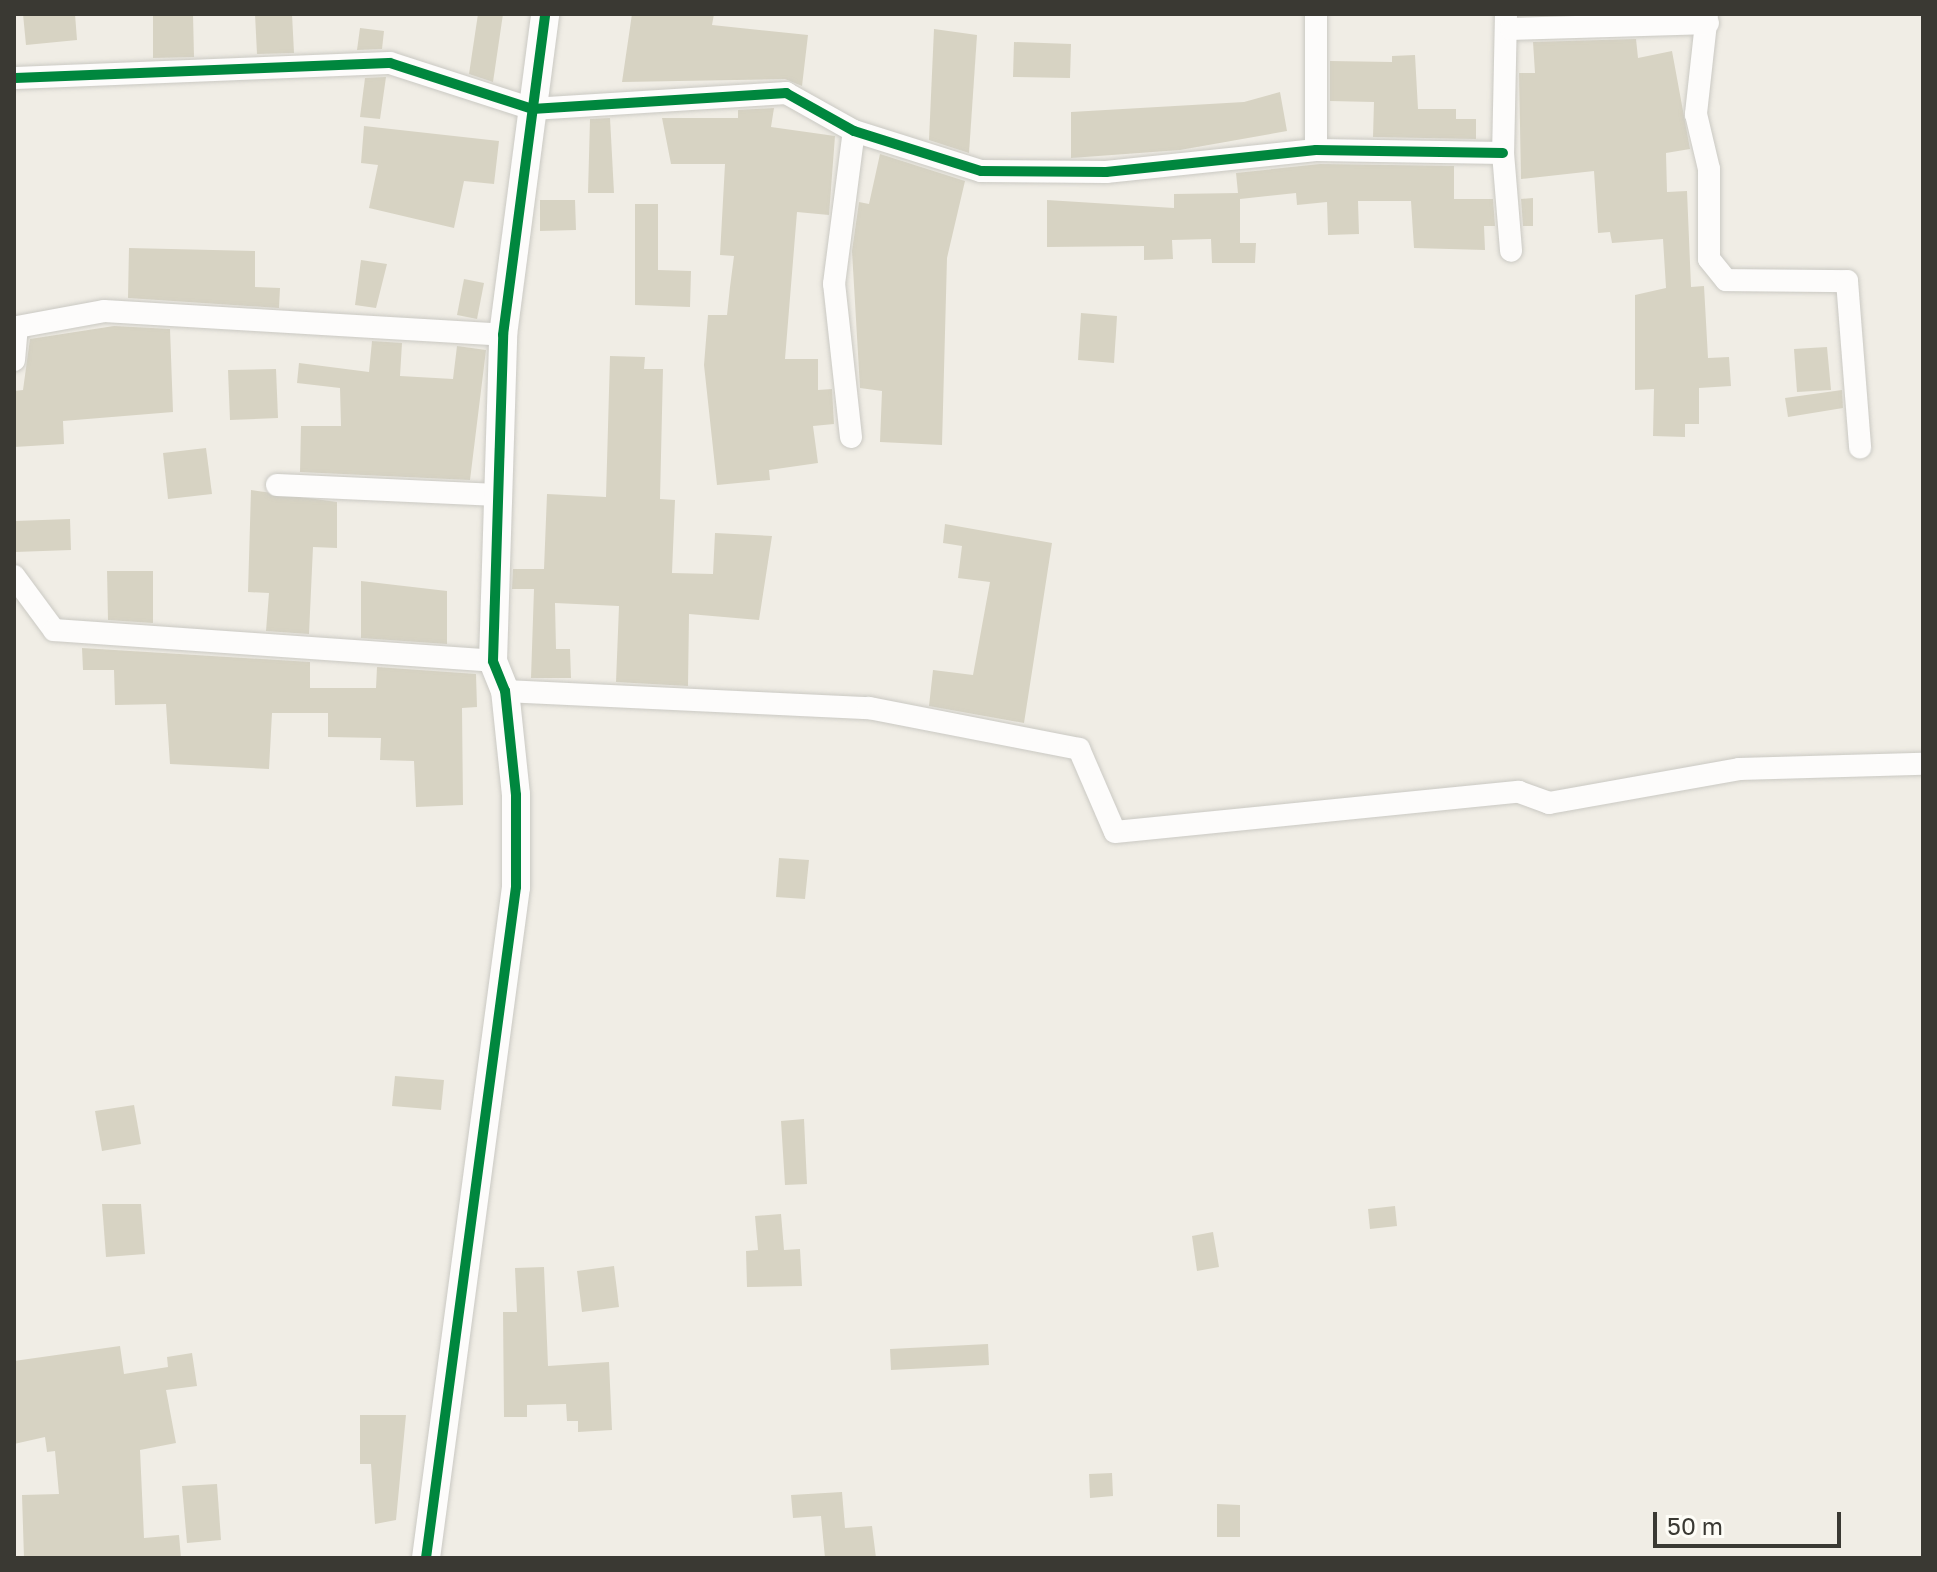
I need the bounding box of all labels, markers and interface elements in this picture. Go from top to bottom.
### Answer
scale bar [1657,1496,1845,1546]
text: 50 m [1667,1511,1723,1540]

